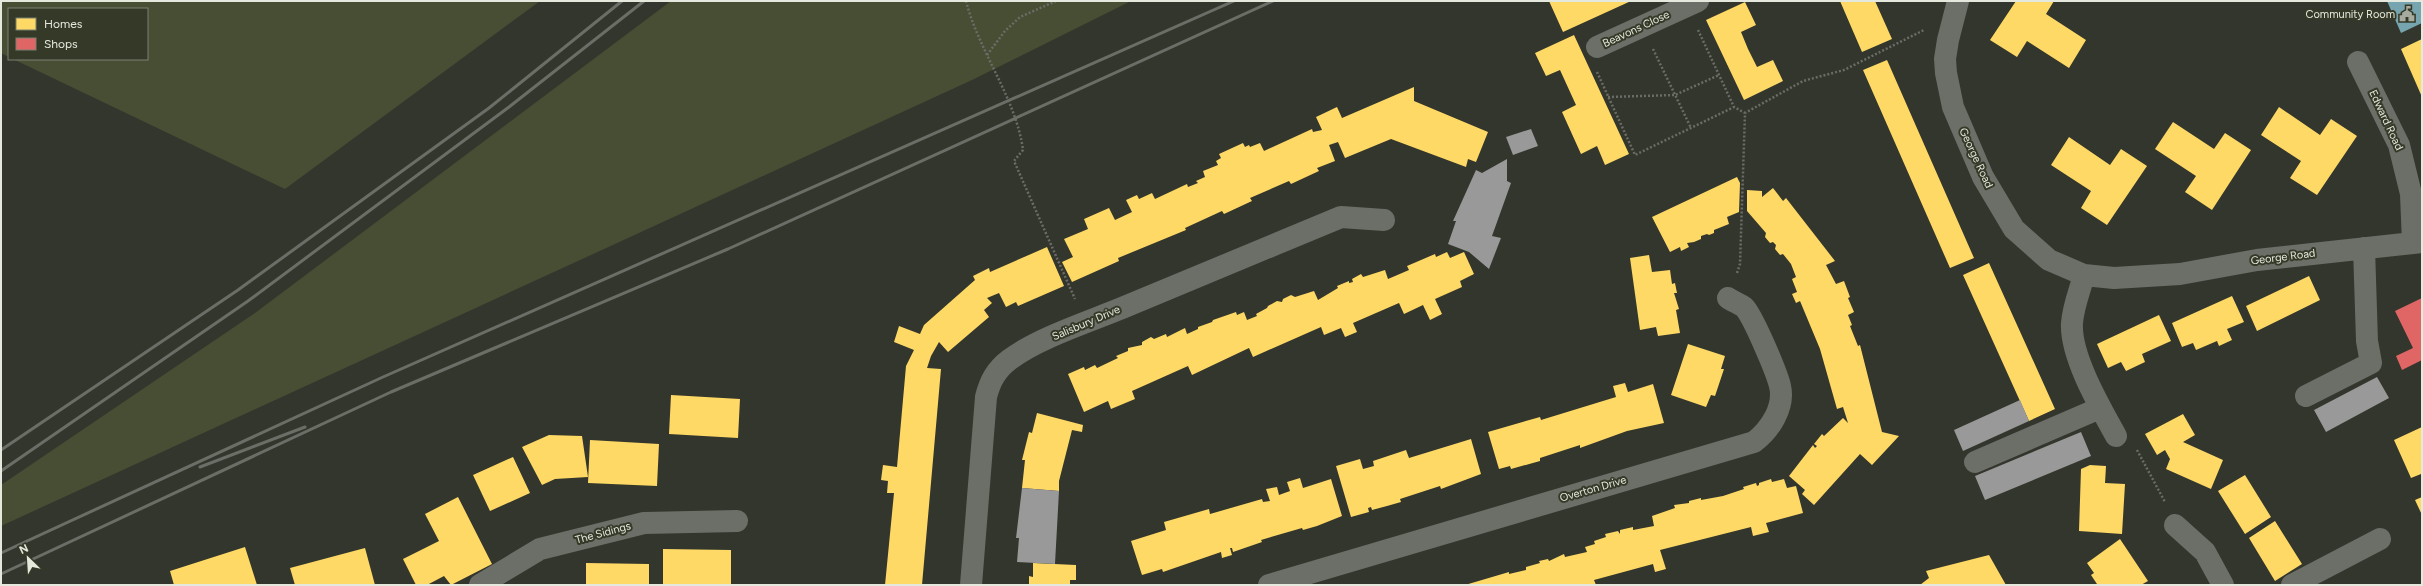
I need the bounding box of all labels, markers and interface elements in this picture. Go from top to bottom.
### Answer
public building icon: Community Room [2398,5,2416,23]
legend [8,8,148,60]
street label: Beavons Close [1601,8,1671,50]
place label: Community Room [2305,8,2395,21]
text: Homes [44,17,83,31]
text: Shops [44,37,78,51]
street label: Edward Road [2366,88,2406,152]
street label: George Road [1956,126,1996,190]
street label: George Road [2250,247,2316,267]
street label: Salisbury Drive [1050,303,1122,343]
street label: Overton Drive [1558,473,1628,505]
street label: The Sidings [574,519,632,547]
north arrow [8,538,48,578]
text: N [17,542,31,557]

